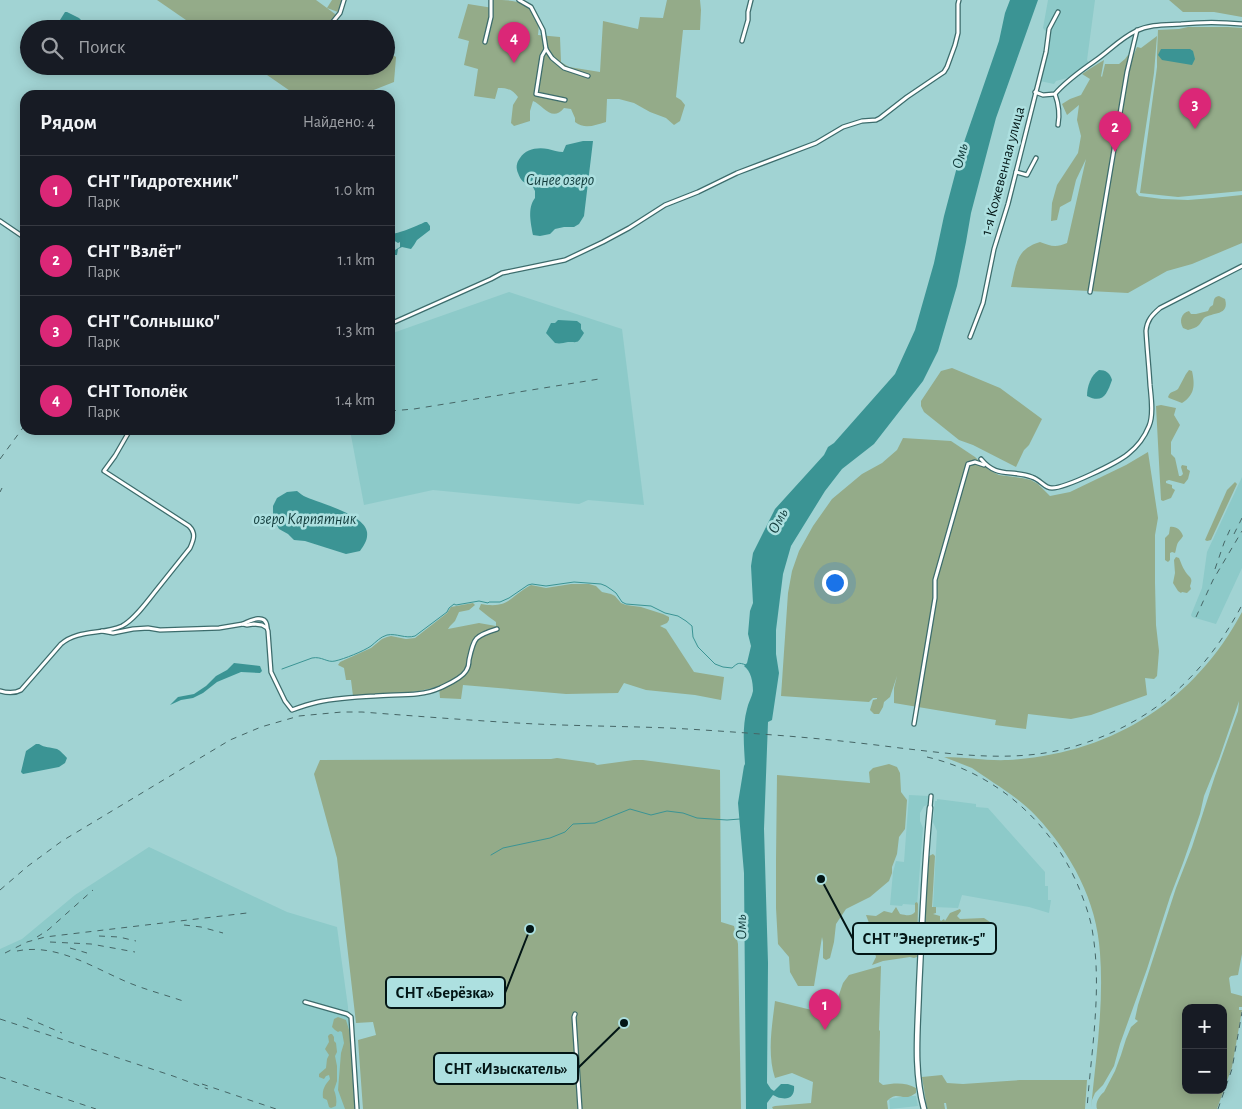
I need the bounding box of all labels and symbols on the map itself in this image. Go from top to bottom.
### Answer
pin: 4 [498,22,530,63]
pin: 3 [1179,88,1211,129]
street label: 1-я Кожевенная улица [979,105,1027,237]
pin: 2 [1099,111,1131,152]
water label: Омь [949,141,971,171]
water label: Синее озеро [526,172,594,189]
water label: Омь [765,506,791,536]
water label: озеро Карпятник [254,511,357,528]
your location [822,570,848,596]
water label: Омь [733,914,749,940]
callout: СНТ "Энергетик-5" [853,923,996,954]
text: СНТ "Энергетик-5" [863,931,986,947]
callout: СНТ «Берёзка» [386,977,505,1008]
text: СНТ «Берёзка» [396,985,495,1001]
pin: 1 [809,989,841,1030]
callout: СНТ «Изыскатель» [434,1053,578,1084]
text: СНТ «Изыскатель» [444,1061,568,1077]

